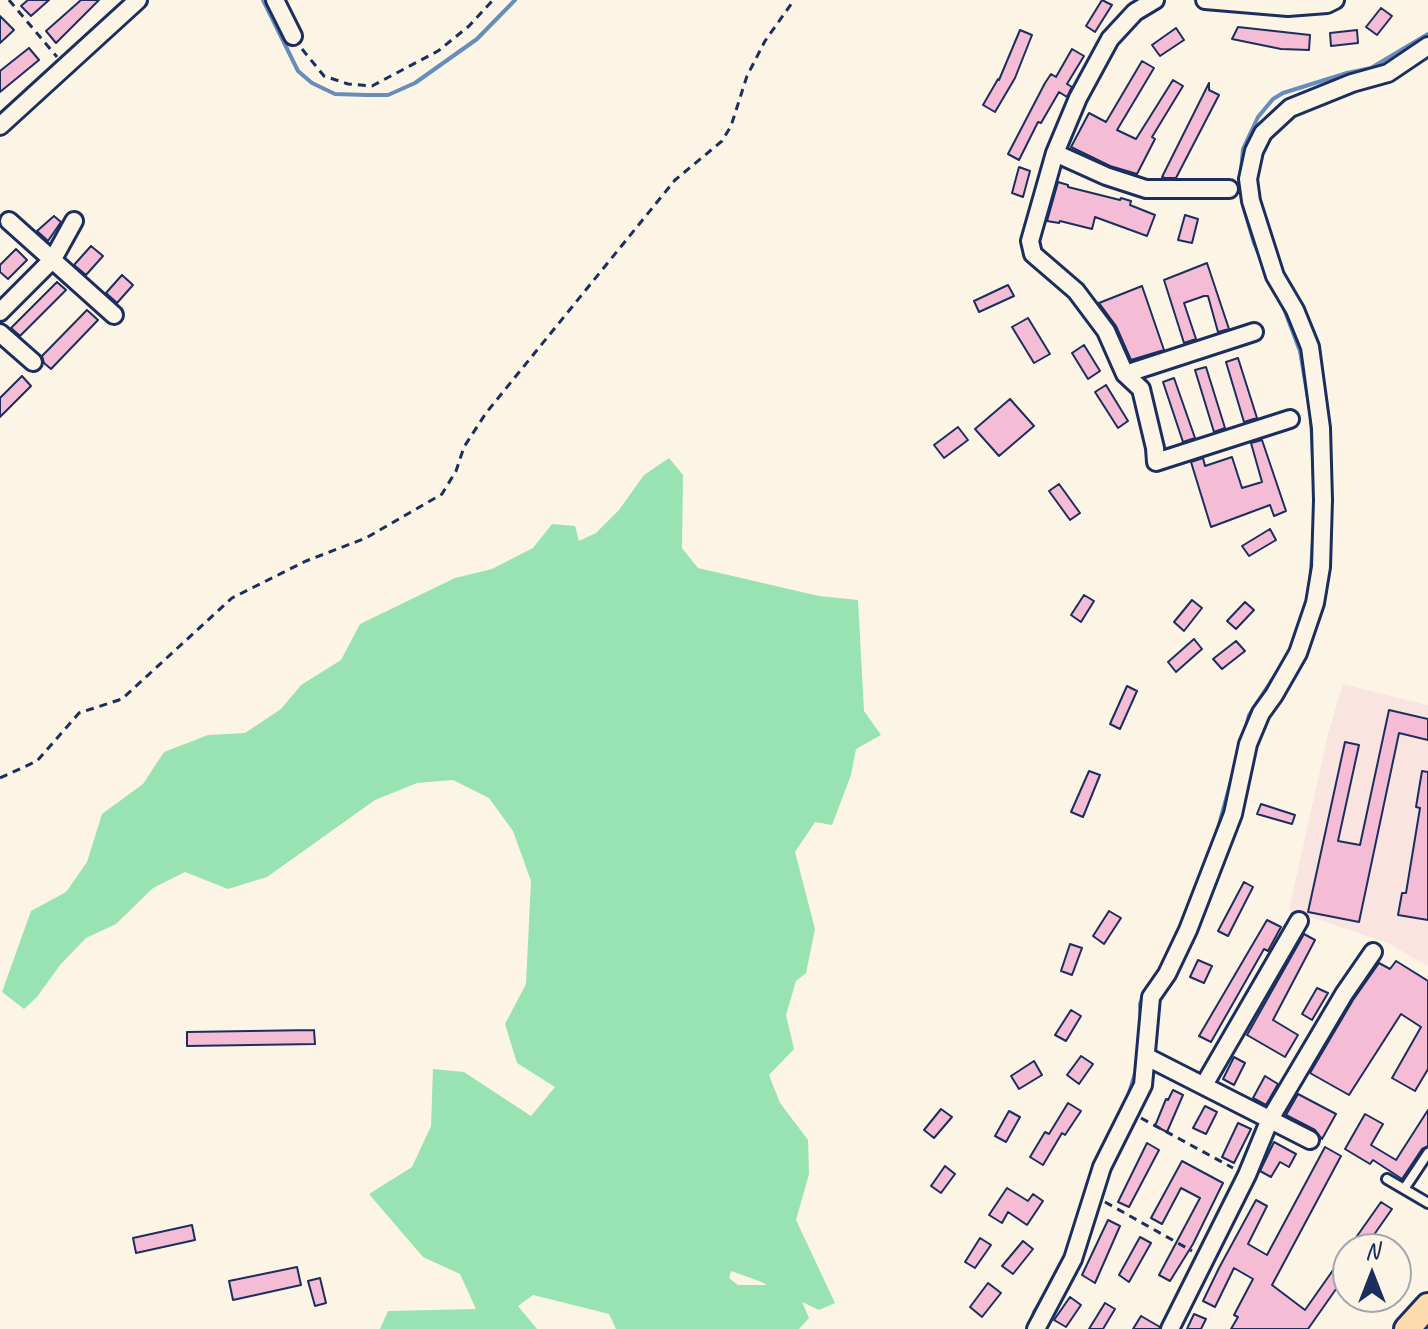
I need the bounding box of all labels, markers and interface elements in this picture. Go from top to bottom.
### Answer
north arrow [1332,1233,1412,1313]
text: N [1365,1237,1379,1265]

